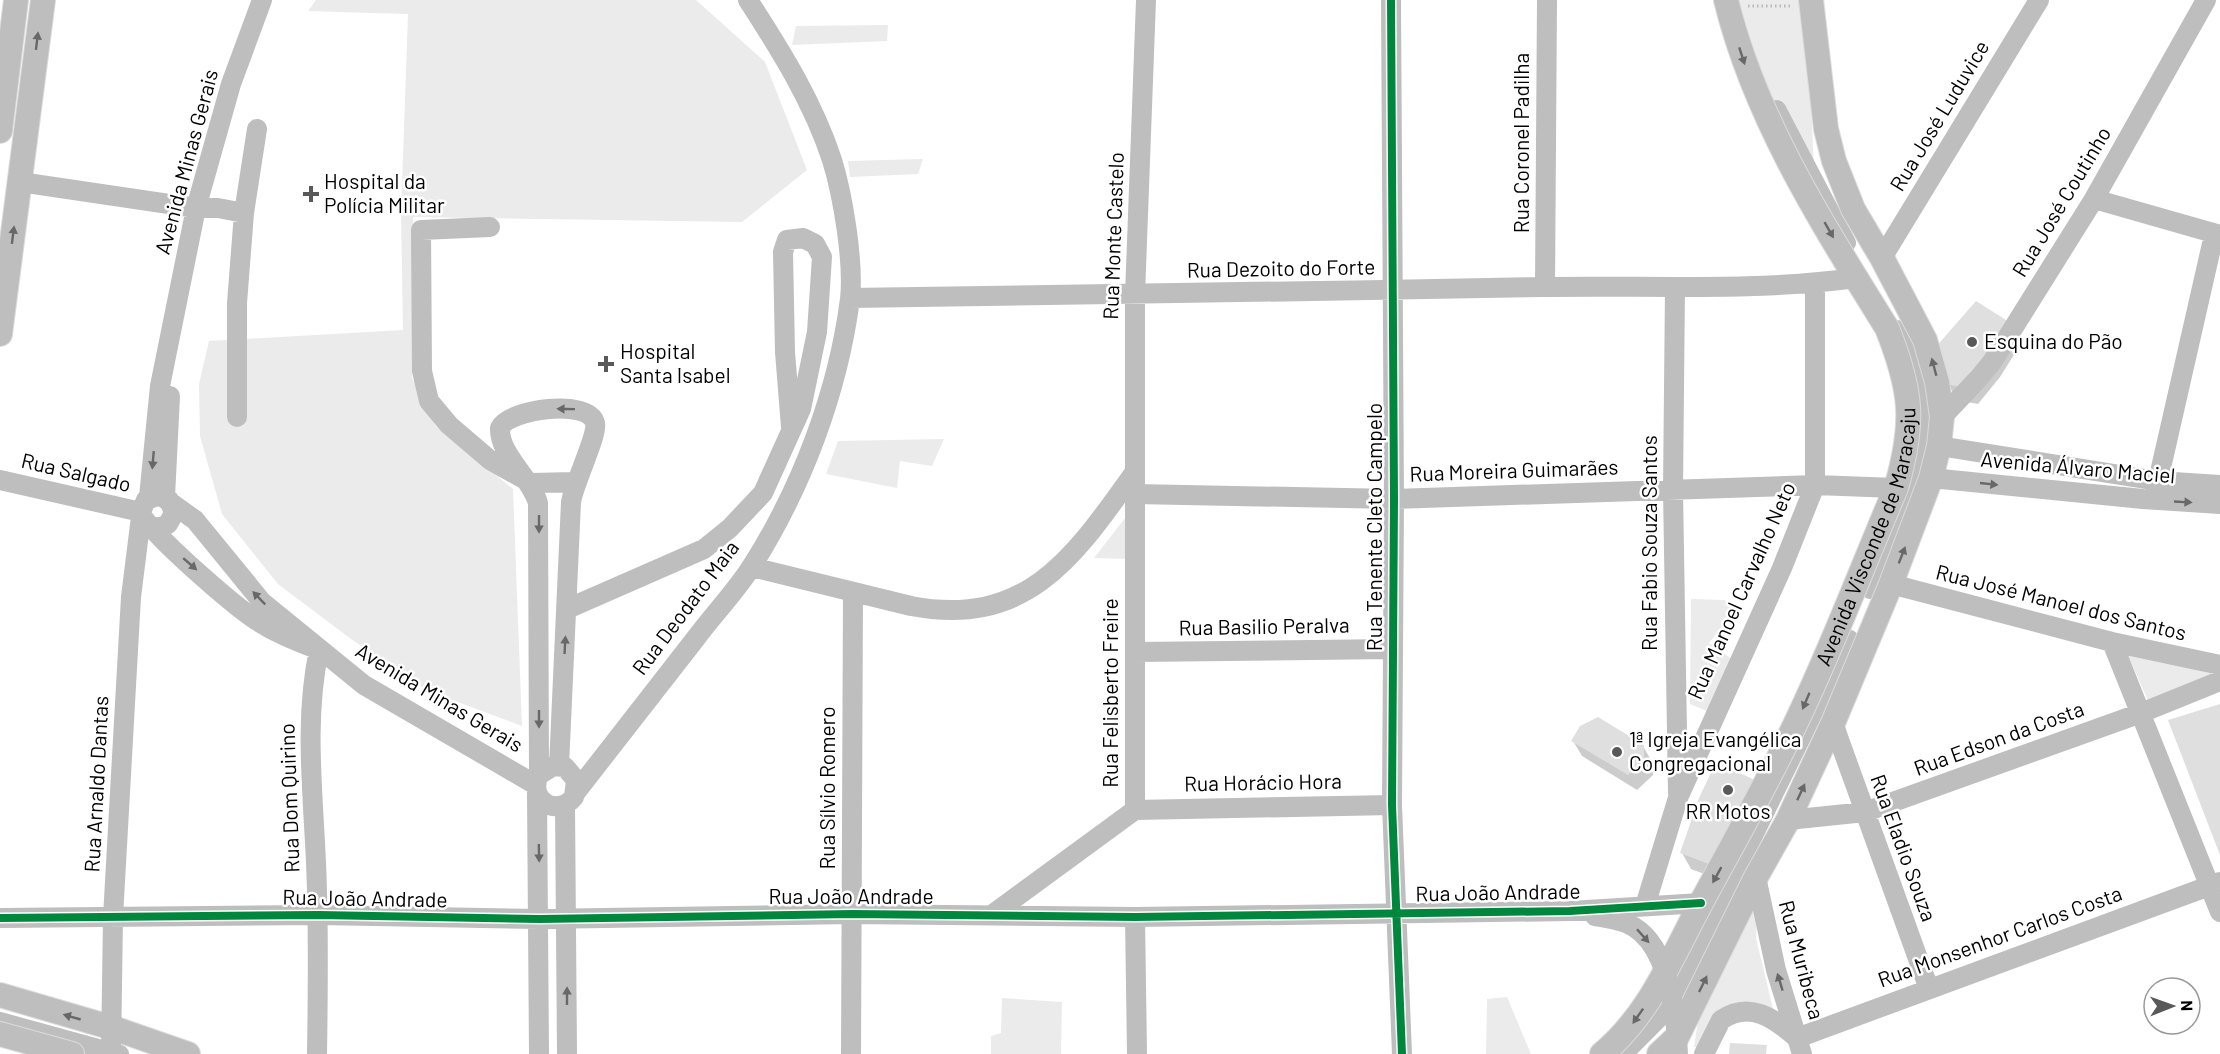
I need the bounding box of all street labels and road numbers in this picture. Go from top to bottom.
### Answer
street label: Rua José Luduvice [1884,35,1994,195]
street label: Rua Coronel Padilha [1508,53,1533,233]
street label: Avenida Minas Gerais [149,66,222,257]
street label: Rua José Coutinho [2006,122,2115,281]
street label: Rua Monte Castelo [1097,152,1128,320]
street label: Rua Dezoito do Forte [1187,253,1375,282]
street label: Rua Tenente Cleto Campelo [1361,403,1386,651]
street label: Avenida Visconde de Maracaju [1809,407,1919,669]
street label: Rua Fabio Souza Santos [1636,435,1661,651]
street label: Avenida Álvaro Maciel [1980,446,2177,487]
street label: Rua Salgado [19,447,134,496]
street label: Rua Moreira Guimarães [1409,453,1619,486]
street label: Rua Manoel Carvalho Neto [1681,478,1800,703]
street label: Rua Deodato Maia [626,535,743,679]
street label: Rua José Manoel dos Santos [1934,558,2189,645]
street label: Rua Felisberto Freire [1097,598,1122,788]
street label: Rua Basilio Peralva [1178,612,1350,639]
street label: Avenida Minas Gerais [352,637,528,757]
street label: Rua Arnaldo Dantas [78,695,113,873]
street label: Rua Edson da Costa [1910,695,2087,780]
street label: Rua Sílvio Romero [814,706,839,870]
street label: Rua Dom Quirino [273,723,304,873]
street label: Rua Horácio Hora [1184,768,1342,795]
street label: Rua Eladio Souza [1866,770,1943,925]
street label: Rua João Andrade [1415,878,1581,905]
street label: Rua Monsenhor Carlos Costa [1874,880,2125,991]
street label: Rua João Andrade [768,883,934,908]
street label: Rua João Andrade [282,884,448,911]
street label: Rua Muribeca [1775,897,1830,1022]

